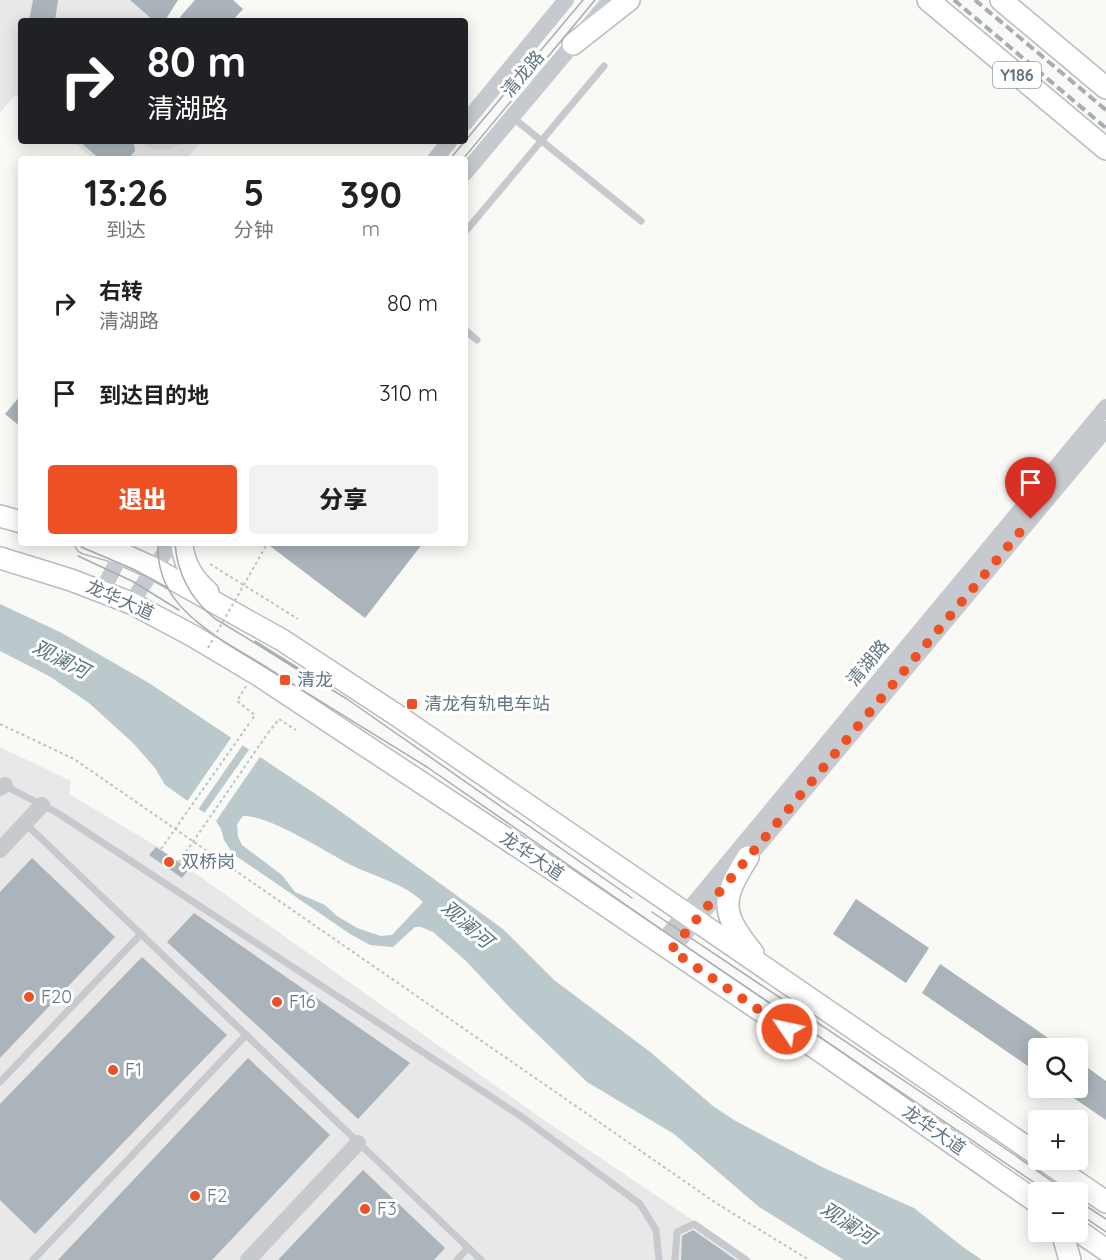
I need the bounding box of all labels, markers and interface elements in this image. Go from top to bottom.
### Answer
text: 80 m [147,35,246,88]
icon: right [48,42,126,120]
street label: 清龙路 [496,46,549,102]
road number: Y186 [993,62,1041,88]
text: 清湖路 [147,91,228,125]
text: 13:26 [84,170,168,215]
text: 5 [243,170,264,215]
text: 390 [340,172,402,217]
text: m [362,216,380,241]
text: 到达 [106,217,146,242]
text: 分钟 [234,217,274,242]
text: 右转 [99,277,143,305]
icon: right [48,287,81,320]
text: 80 m [387,289,438,317]
text: 清湖路 [99,308,159,333]
icon: arrive [48,377,81,410]
text: 310 m [379,379,438,407]
text: 到达目的地 [99,381,209,409]
pin [1005,457,1056,519]
button: 退出 [48,465,237,534]
button: 分享 [249,465,438,534]
icon: arrive [1014,466,1047,499]
street label: 龙华大道 [83,574,158,625]
water label: 观澜河 [29,634,97,685]
street label: 清湖路 [841,635,894,691]
place label: 清龙 [297,668,333,691]
marker: 清龙 [278,673,292,687]
place label: 清龙有轨电车站 [424,692,550,715]
marker: 清龙有轨电车站 [405,697,419,711]
street label: 龙华大道 [496,826,569,885]
place label: 双桥岗 [181,850,235,873]
marker: 双桥岗 [162,855,176,869]
water label: 观澜河 [436,895,501,955]
place label: F20 [41,985,72,1008]
marker: F20 [22,990,36,1004]
place label: F16 [289,990,316,1013]
marker: F16 [270,995,284,1009]
position arrow [755,997,819,1061]
map controls [1028,1038,1088,1242]
button: search [1028,1038,1088,1098]
place label: F1 [125,1058,142,1081]
marker: F1 [106,1063,120,1077]
street label: 龙华大道 [898,1100,970,1160]
button: + [1028,1110,1088,1170]
button: − [1028,1182,1088,1242]
place label: F2 [207,1184,227,1207]
marker: F2 [188,1189,202,1203]
water label: 观澜河 [816,1196,884,1252]
place label: F3 [377,1197,397,1220]
marker: F3 [358,1202,372,1216]

